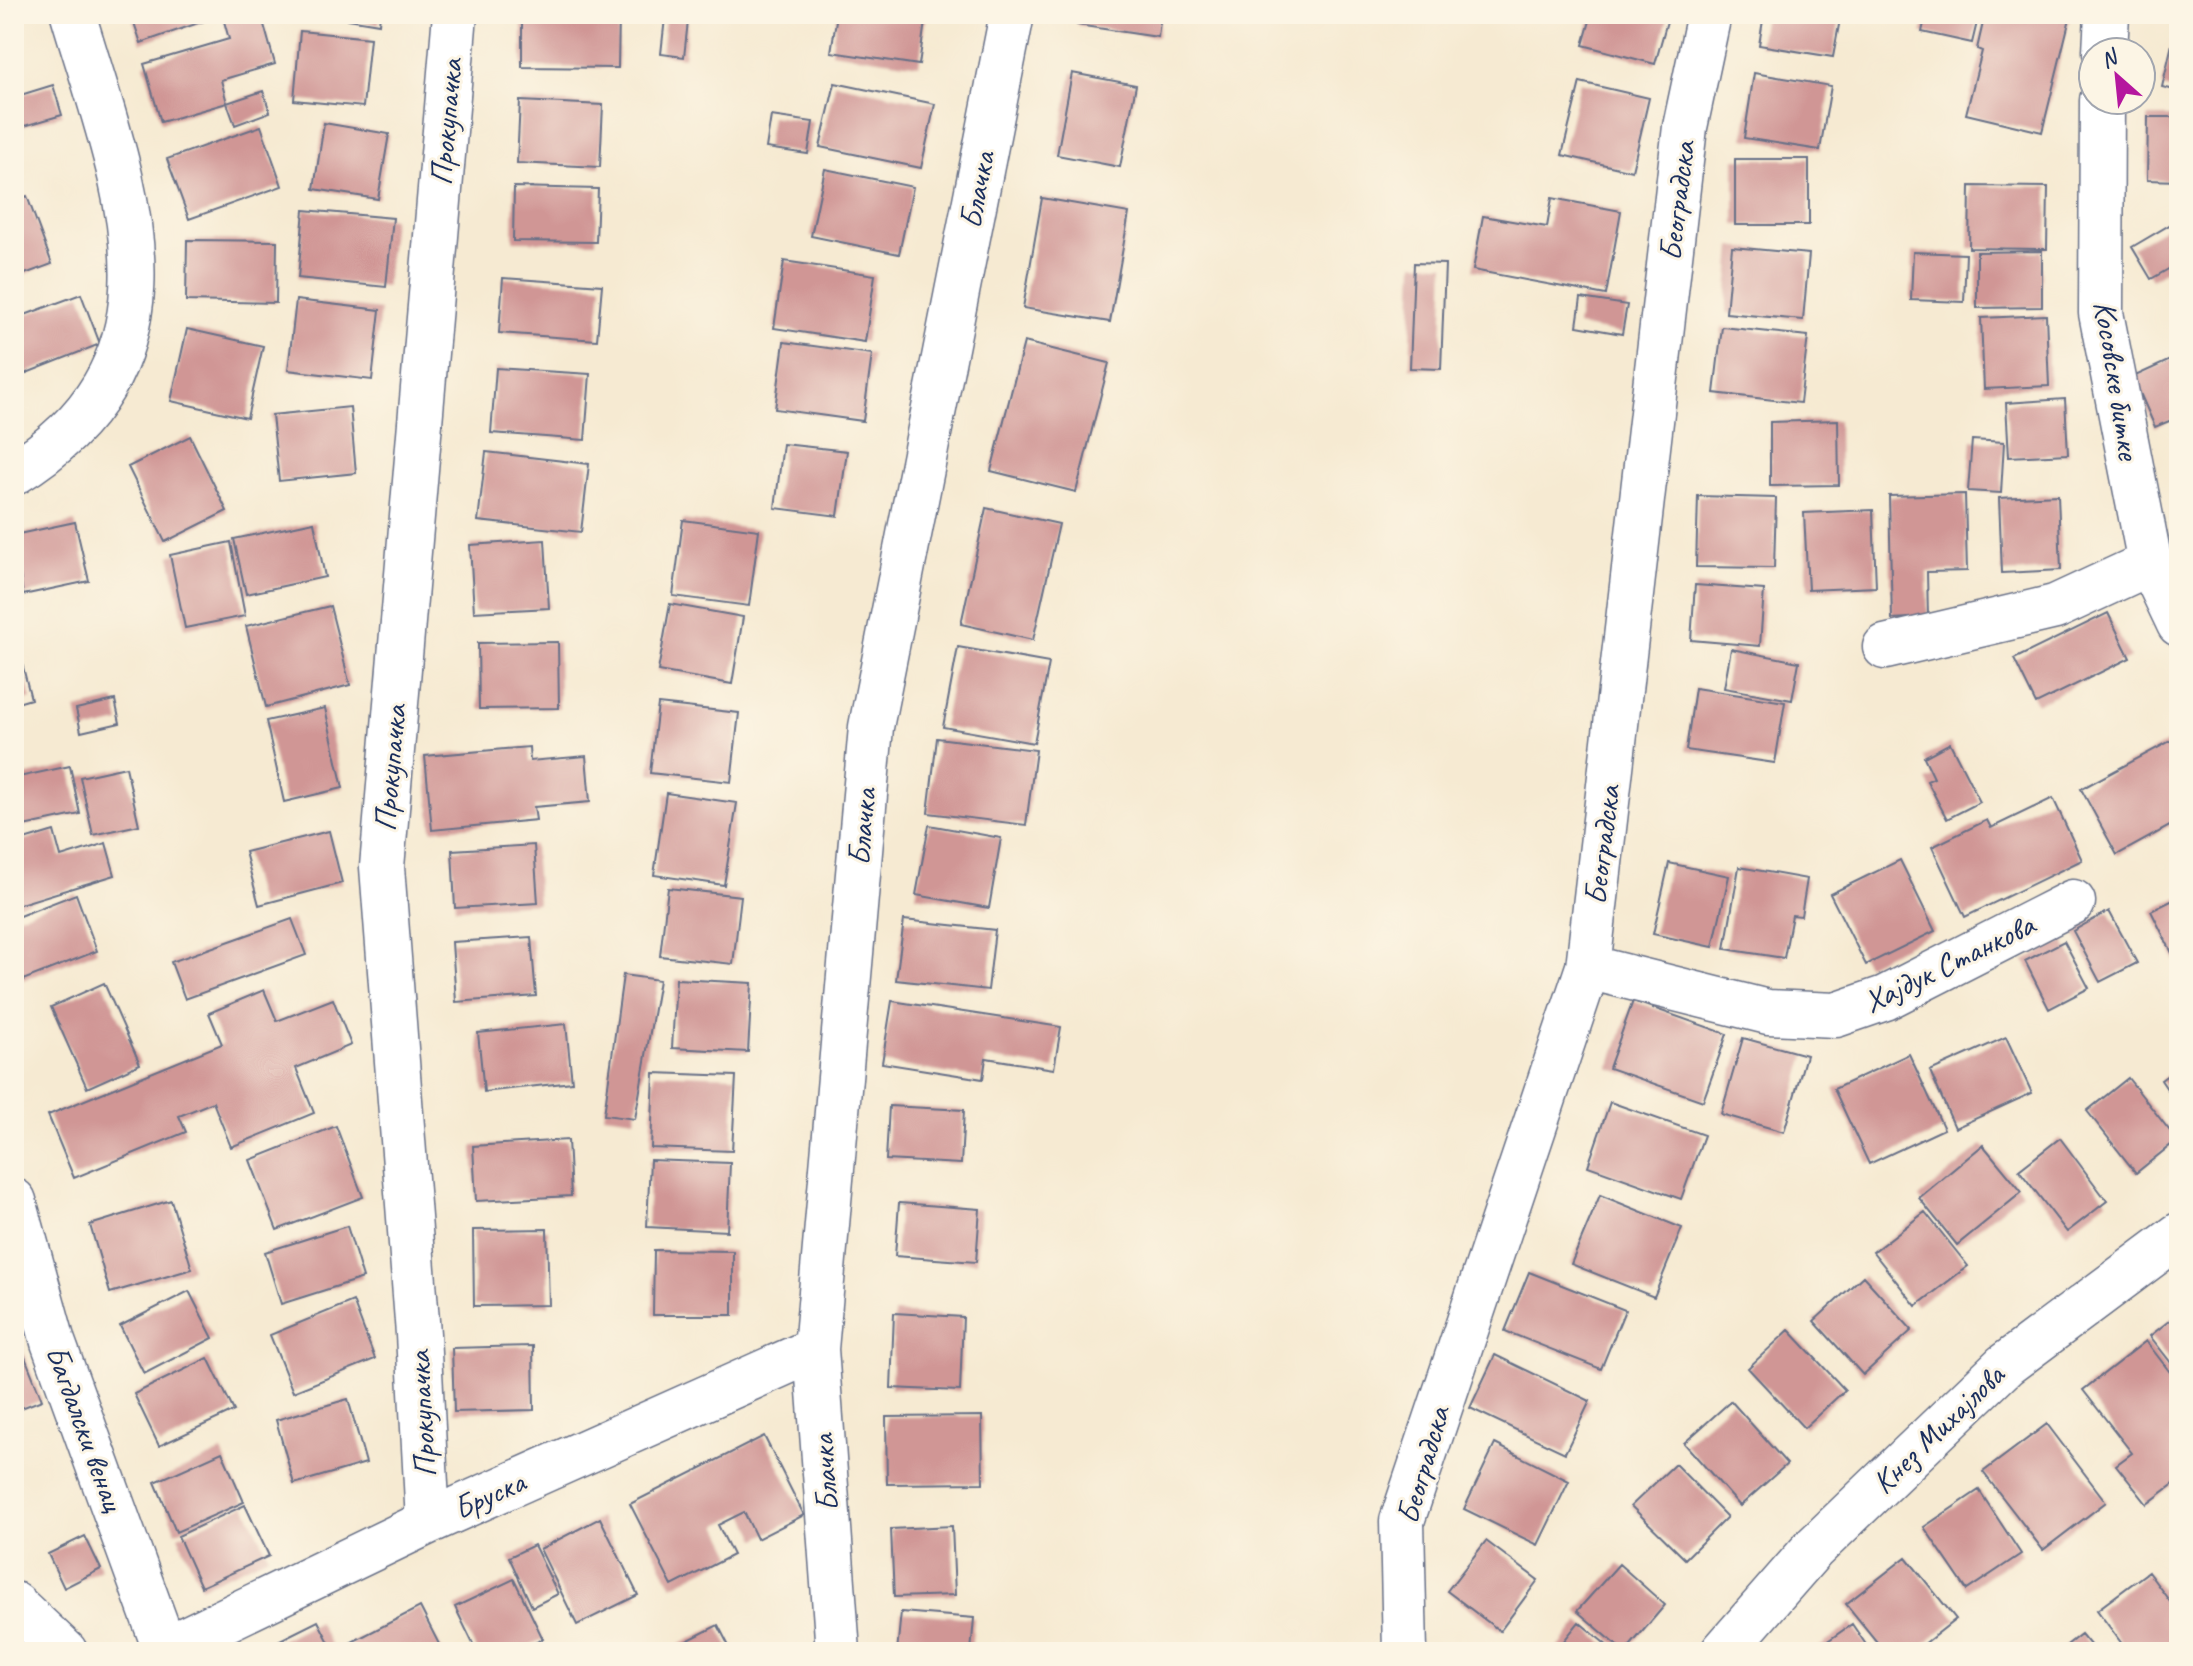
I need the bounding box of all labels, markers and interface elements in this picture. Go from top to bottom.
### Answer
north arrow [2077,36,2157,116]
text: N [2096,42,2124,75]
street label: Прокупачка [420,55,472,187]
street label: Београдска [1649,137,1705,263]
street label: Блачка [950,146,1005,232]
street label: Косовске битке [2084,298,2150,465]
street label: Прокупачка [364,701,416,833]
street label: Београдска [1574,781,1630,907]
street label: Блачка [838,785,886,867]
street label: Хајдук Станкова [1857,903,2043,1022]
street label: Багдалски венац [36,1340,134,1518]
street label: Прокупачка [398,1348,446,1478]
street label: Кнез Михајлова [1863,1354,2015,1502]
street label: Београдска [1387,1400,1460,1528]
street label: Блачка [802,1431,848,1513]
street label: Бруска [447,1460,533,1529]

